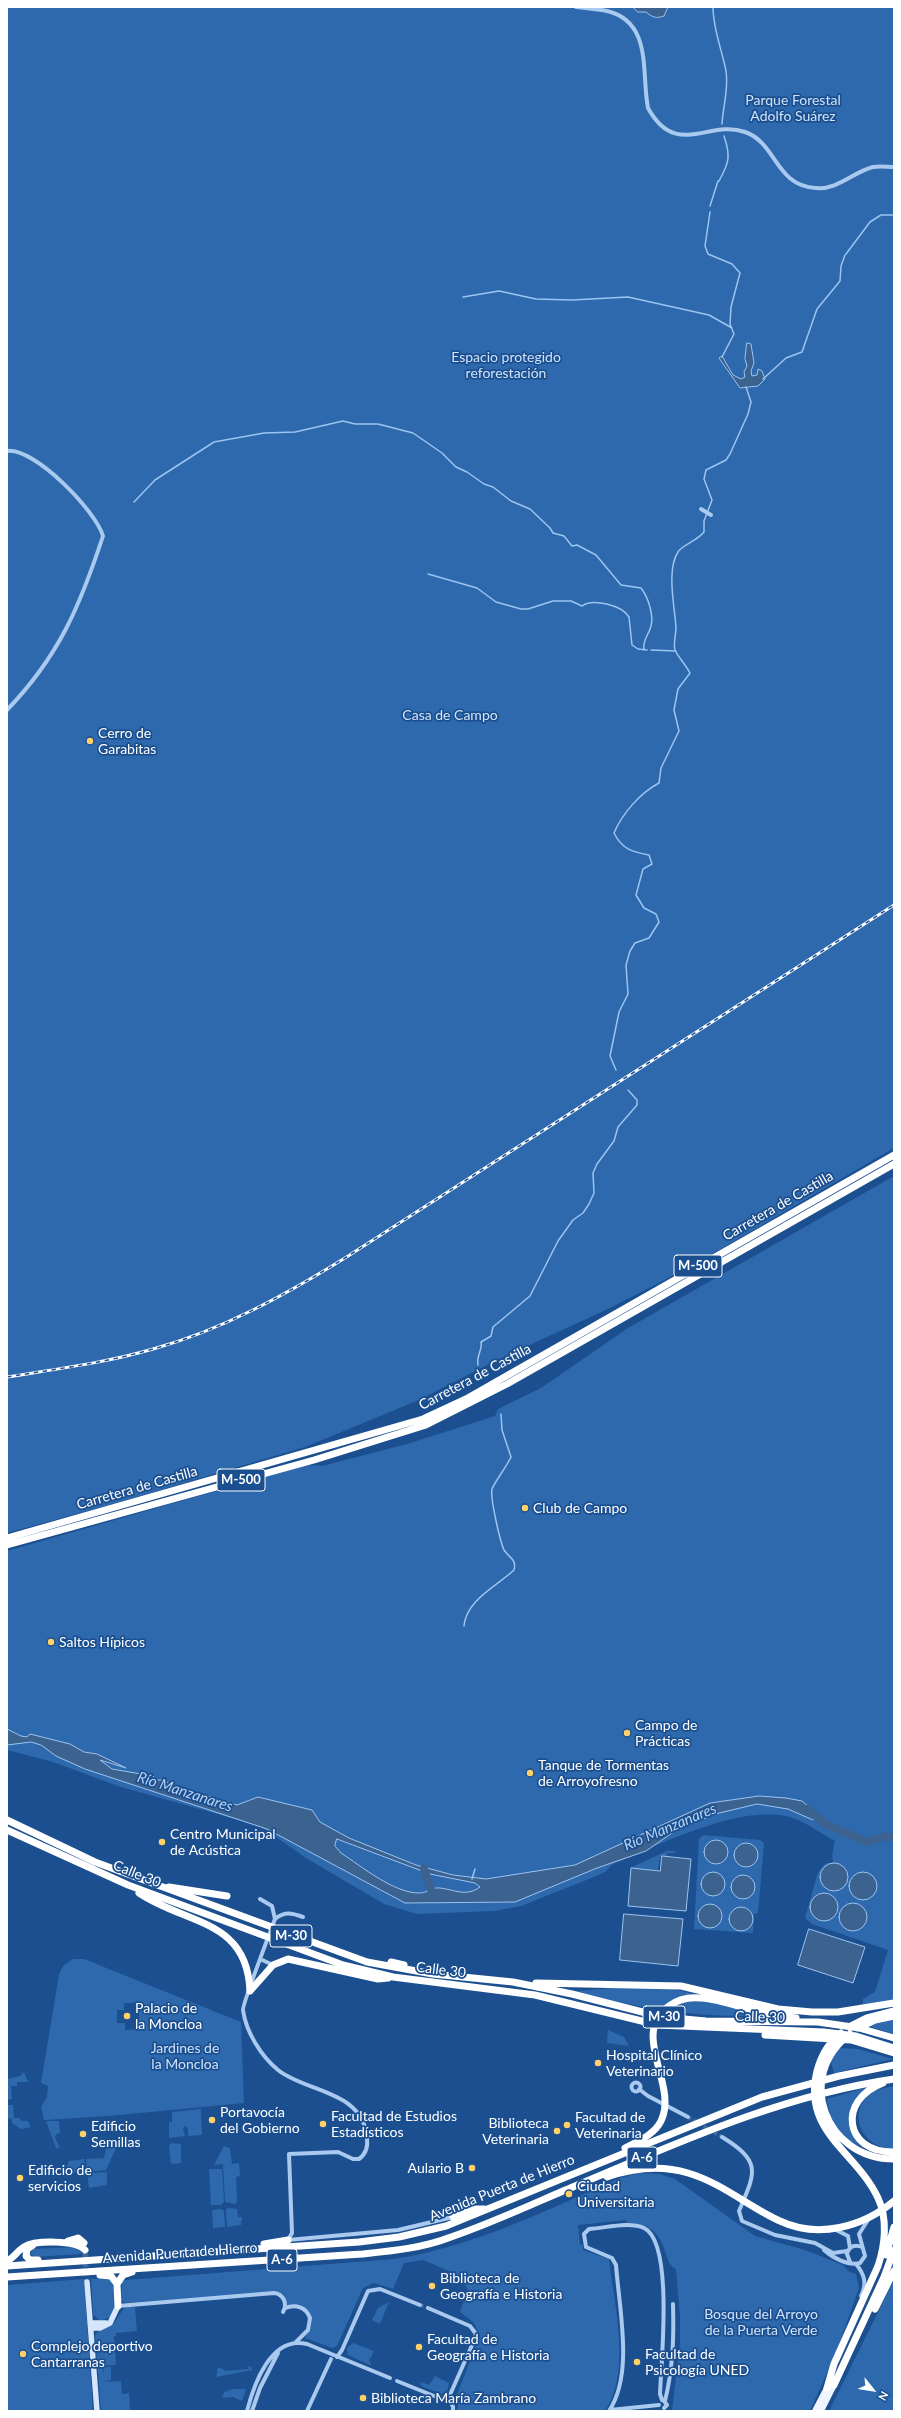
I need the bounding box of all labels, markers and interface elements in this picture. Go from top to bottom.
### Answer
park label: Parque Forestal Adolfo Suárez [745,92,841,124]
park label: Espacio protegido reforestación [451,349,561,382]
park label: Casa de Campo [402,707,498,723]
place label: Cerro de Garabitas [98,725,156,758]
marker: Cerro de Garabitas [85,736,95,746]
street label: Carretera de Castilla [720,1168,836,1244]
road number: M-500 [674,1255,722,1277]
street label: Carretera de Castilla [416,1340,534,1414]
street label: Carretera de Castilla [75,1463,199,1513]
road number: M-500 [217,1469,265,1491]
place label: Club de Campo [533,1500,627,1516]
marker: Club de Campo [520,1503,530,1513]
place label: Saltos Hípicos [59,1634,145,1650]
marker: Saltos Hípicos [46,1637,56,1647]
place label: Campo de Prácticas [635,1717,697,1750]
marker: Campo de Prácticas [622,1728,632,1738]
place label: Tanque de Tormentas de Arroyofresno [538,1757,669,1790]
water label: Río Manzanares [135,1768,235,1816]
marker: Tanque de Tormentas de Arroyofresno [525,1768,535,1778]
water label: Río Manzanares [621,1799,719,1855]
place label: Centro Municipal de Acústica [170,1826,276,1858]
marker: Centro Municipal de Acústica [157,1837,167,1847]
street label: Calle 30 [111,1857,163,1891]
road number: M-30 [270,1925,312,1947]
street label: Calle 30 [415,1959,467,1981]
place label: Palacio de la Moncloa [135,2000,202,2032]
road number: M-30 [643,2006,685,2028]
street label: Calle 30 [735,2008,785,2026]
marker: Palacio de la Moncloa [122,2011,132,2021]
park label: Jardines de la Moncloa [151,2040,219,2072]
place label: Hospital Clínico Veterinario [606,2047,702,2080]
marker: Hospital Clínico Veterinario [593,2058,603,2068]
place label: Portavocía del Gobierno [220,2104,300,2136]
place label: Facultad de Estudios Estadísticos [331,2108,457,2140]
place label: Facultad de Veterinaria [575,2109,645,2142]
marker: Portavocía del Gobierno [207,2115,217,2125]
place label: Biblioteca Veterinaria [482,2115,549,2148]
place label: Edificio Semillas [91,2118,140,2150]
marker: Facultad de Estudios Estadísticos [318,2119,328,2129]
marker: Facultad de Veterinaria [562,2120,572,2130]
marker: Biblioteca Veterinaria [552,2126,562,2136]
marker: Edificio Semillas [78,2129,88,2139]
road number: A-6 [627,2147,657,2169]
street label: Avenida Puerta de Hierro [427,2151,577,2225]
place label: Aulario B [408,2160,464,2176]
place label: Edificio de servicios [28,2162,92,2194]
marker: Aulario B [467,2163,477,2173]
marker: Edificio de servicios [15,2173,25,2183]
place label: Ciudad Universitaria [577,2178,655,2210]
marker: Ciudad Universitaria [564,2189,574,2199]
street label: Avenida Puerta de Hierro [102,2239,258,2267]
road number: A-6 [267,2249,297,2271]
place label: Biblioteca de Geografía e Historia [440,2270,562,2302]
marker: Biblioteca de Geografía e Historia [427,2281,437,2291]
park label: Bosque del Arroyo de la Puerta Verde [704,2306,818,2338]
place label: Facultad de Geografía e Historia [427,2331,549,2364]
place label: Complejo deportivo Cantarranas [31,2338,153,2370]
marker: Facultad de Geografía e Historia [414,2342,424,2352]
place label: Facultad de Psicología UNED [645,2346,749,2378]
marker: Complejo deportivo Cantarranas [18,2349,28,2359]
marker: Facultad de Psicología UNED [632,2357,642,2367]
north arrow [853,2370,893,2410]
text: N [876,2389,892,2403]
place label: Biblioteca María Zambrano [371,2390,536,2406]
marker: Biblioteca María Zambrano [358,2393,368,2403]

